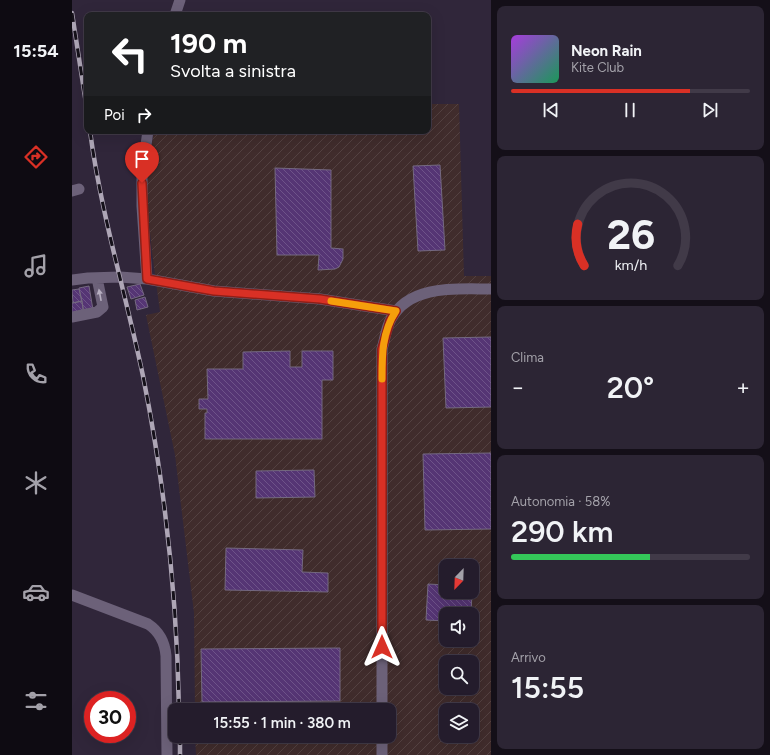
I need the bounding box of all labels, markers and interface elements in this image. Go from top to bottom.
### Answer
text: 190 m [170,26,247,60]
icon: left [104,28,156,80]
text: 15:54 [13,40,59,62]
text: Neon Rain [571,42,642,60]
text: Svolta a sinistra [170,60,296,82]
text: Kite Club [571,60,624,75]
icon: previous [540,99,562,121]
icon: pause [619,99,641,121]
icon: next [699,99,721,121]
icon: right [133,104,155,126]
text: Poi [104,106,125,124]
pin [125,142,159,183]
icon: directions [22,143,50,171]
icon: arrive [131,148,153,170]
text: 26 [606,208,655,258]
icon: music [22,252,50,280]
text: km/h [614,255,647,273]
one-way arrow [97,289,103,301]
text: Clima [511,350,544,365]
icon: phone [22,360,50,388]
text: 20° [607,369,654,406]
text: − [511,374,525,401]
text: + [736,374,750,401]
icon: climate [22,469,50,497]
text: Autonomia · 58% [511,494,610,509]
text: 290 km [511,513,613,550]
north arrow [439,559,479,599]
map controls [439,559,479,743]
icon: car [22,578,50,606]
button: sound [439,607,479,647]
position arrow [361,626,403,668]
text: Arrivo [511,650,546,665]
button: search [439,655,479,695]
text: 15:55 [511,669,584,706]
icon: filters [22,687,50,715]
speed limit sign: 30 [84,691,136,743]
button: layers [439,703,479,743]
text: 15:55 · 1 min · 380 m [213,714,351,732]

